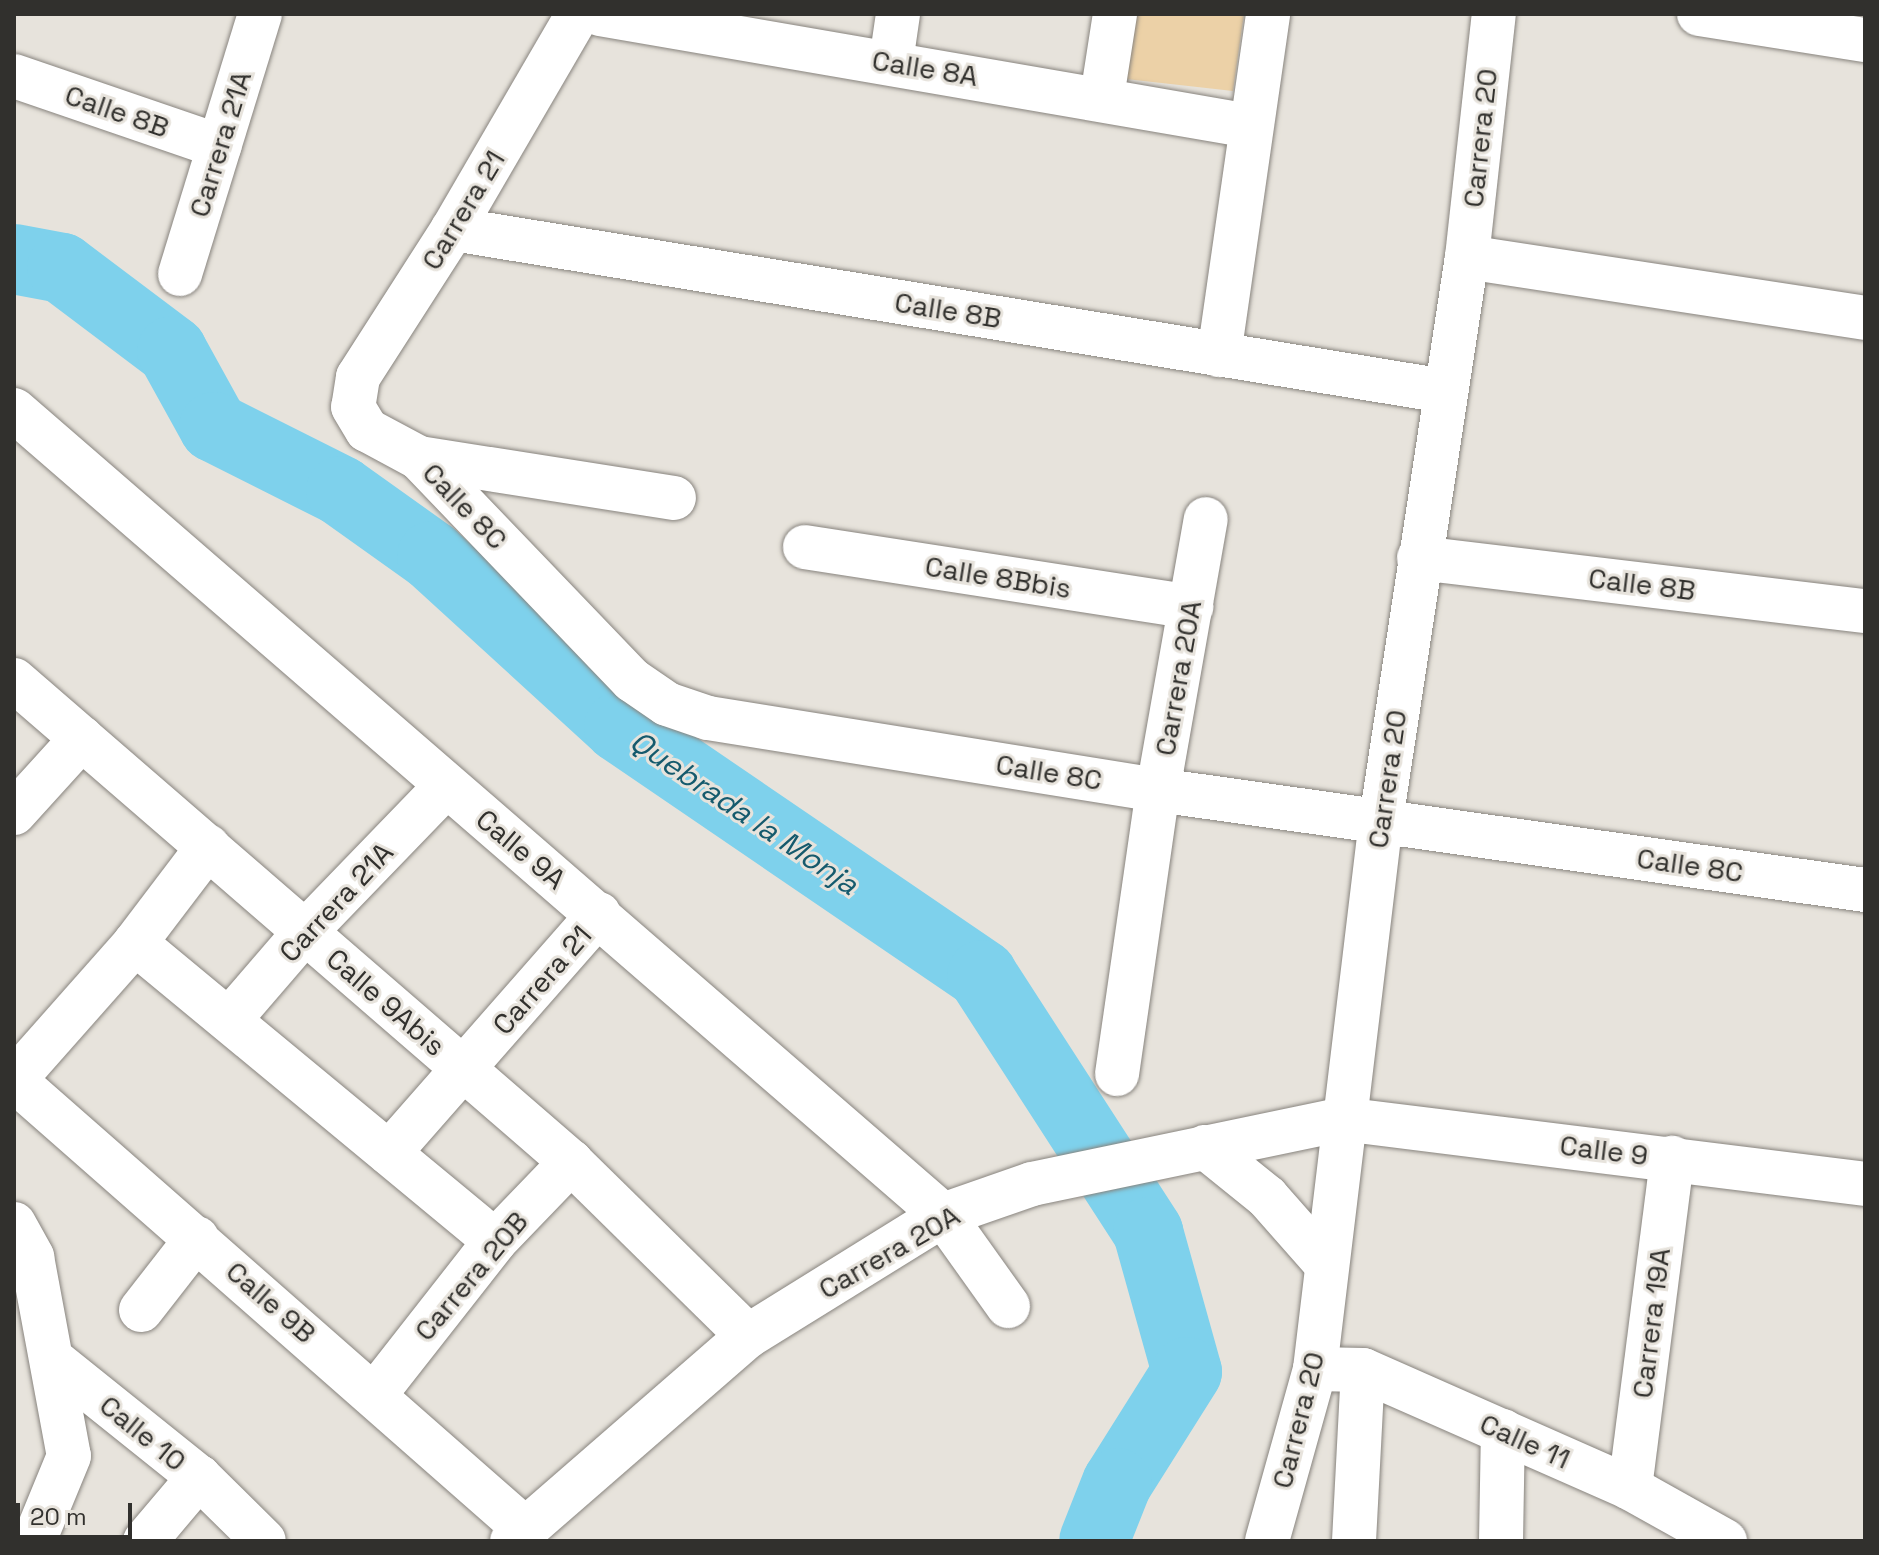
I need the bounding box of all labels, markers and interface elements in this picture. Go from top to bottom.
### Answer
street label: Calle 8A [870,43,980,93]
street label: Carrera 21A [182,67,258,221]
street label: Carrera 20 [1456,67,1504,209]
street label: Calle 8B [61,78,173,144]
street label: Carrera 21 [414,144,512,276]
street label: Calle 8B [892,285,1004,335]
street label: Calle 8C [416,456,514,556]
street label: Calle 8Bbis [923,549,1073,605]
street label: Calle 8B [1587,561,1697,607]
street label: Carrera 20A [1148,598,1208,758]
street label: Carrera 20 [1361,708,1413,850]
water label: Quebrada la Monja [623,723,865,903]
street label: Calle 8C [994,747,1104,797]
street label: Calle 9A [469,802,573,896]
street label: Carrera 21A [272,835,400,969]
street label: Calle 8C [1635,841,1745,889]
street label: Carrera 21 [486,919,598,1041]
street label: Calle 9Abis [320,941,452,1063]
street label: Calle 9 [1558,1128,1650,1172]
street label: Carrera 20A [813,1198,965,1306]
street label: Carrera 20B [407,1205,535,1347]
street label: Carrera 19A [1625,1246,1677,1400]
street label: Calle 9B [220,1254,322,1350]
street label: Carrera 20 [1265,1348,1331,1492]
street label: Calle 10 [93,1388,193,1478]
street label: Calle 11 [1475,1406,1575,1476]
scale bar [20,1487,136,1537]
text: 20 m [30,1501,87,1532]

